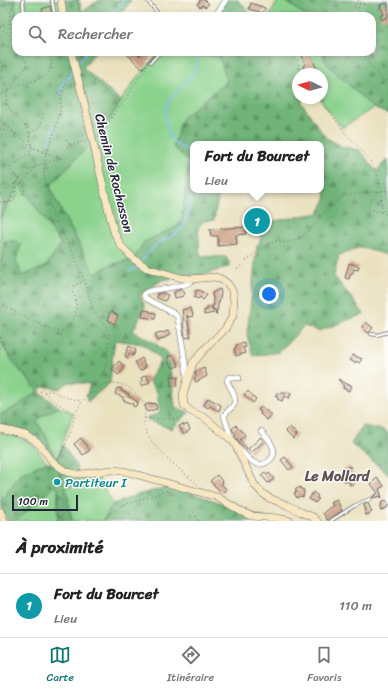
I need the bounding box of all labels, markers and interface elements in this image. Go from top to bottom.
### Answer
search box [12,12,376,56]
text: Rechercher [58,21,133,47]
icon: search [26,23,48,45]
north arrow [292,68,328,104]
street label: Chemin de Rochasson [88,111,140,235]
popup [190,141,324,193]
text: Fort du Bourcet [205,143,309,169]
text: Lieu [205,169,228,192]
pin: 1 [244,206,270,236]
your location [259,284,279,304]
district label: Le Mollard [305,464,371,489]
place label: Partiteur I [65,471,127,494]
marker: Partiteur I [52,477,62,487]
text: 100 m [18,492,48,511]
scale bar [12,493,78,512]
text: À proximité [16,532,103,562]
text: Fort du Bourcet [54,581,159,607]
text: 1 [26,594,32,617]
text: 110 m [339,594,372,617]
text: Lieu [54,607,77,630]
tab: Carte [47,644,74,687]
tab: Itinéraire [167,644,214,687]
tab: Favoris [307,644,341,687]

